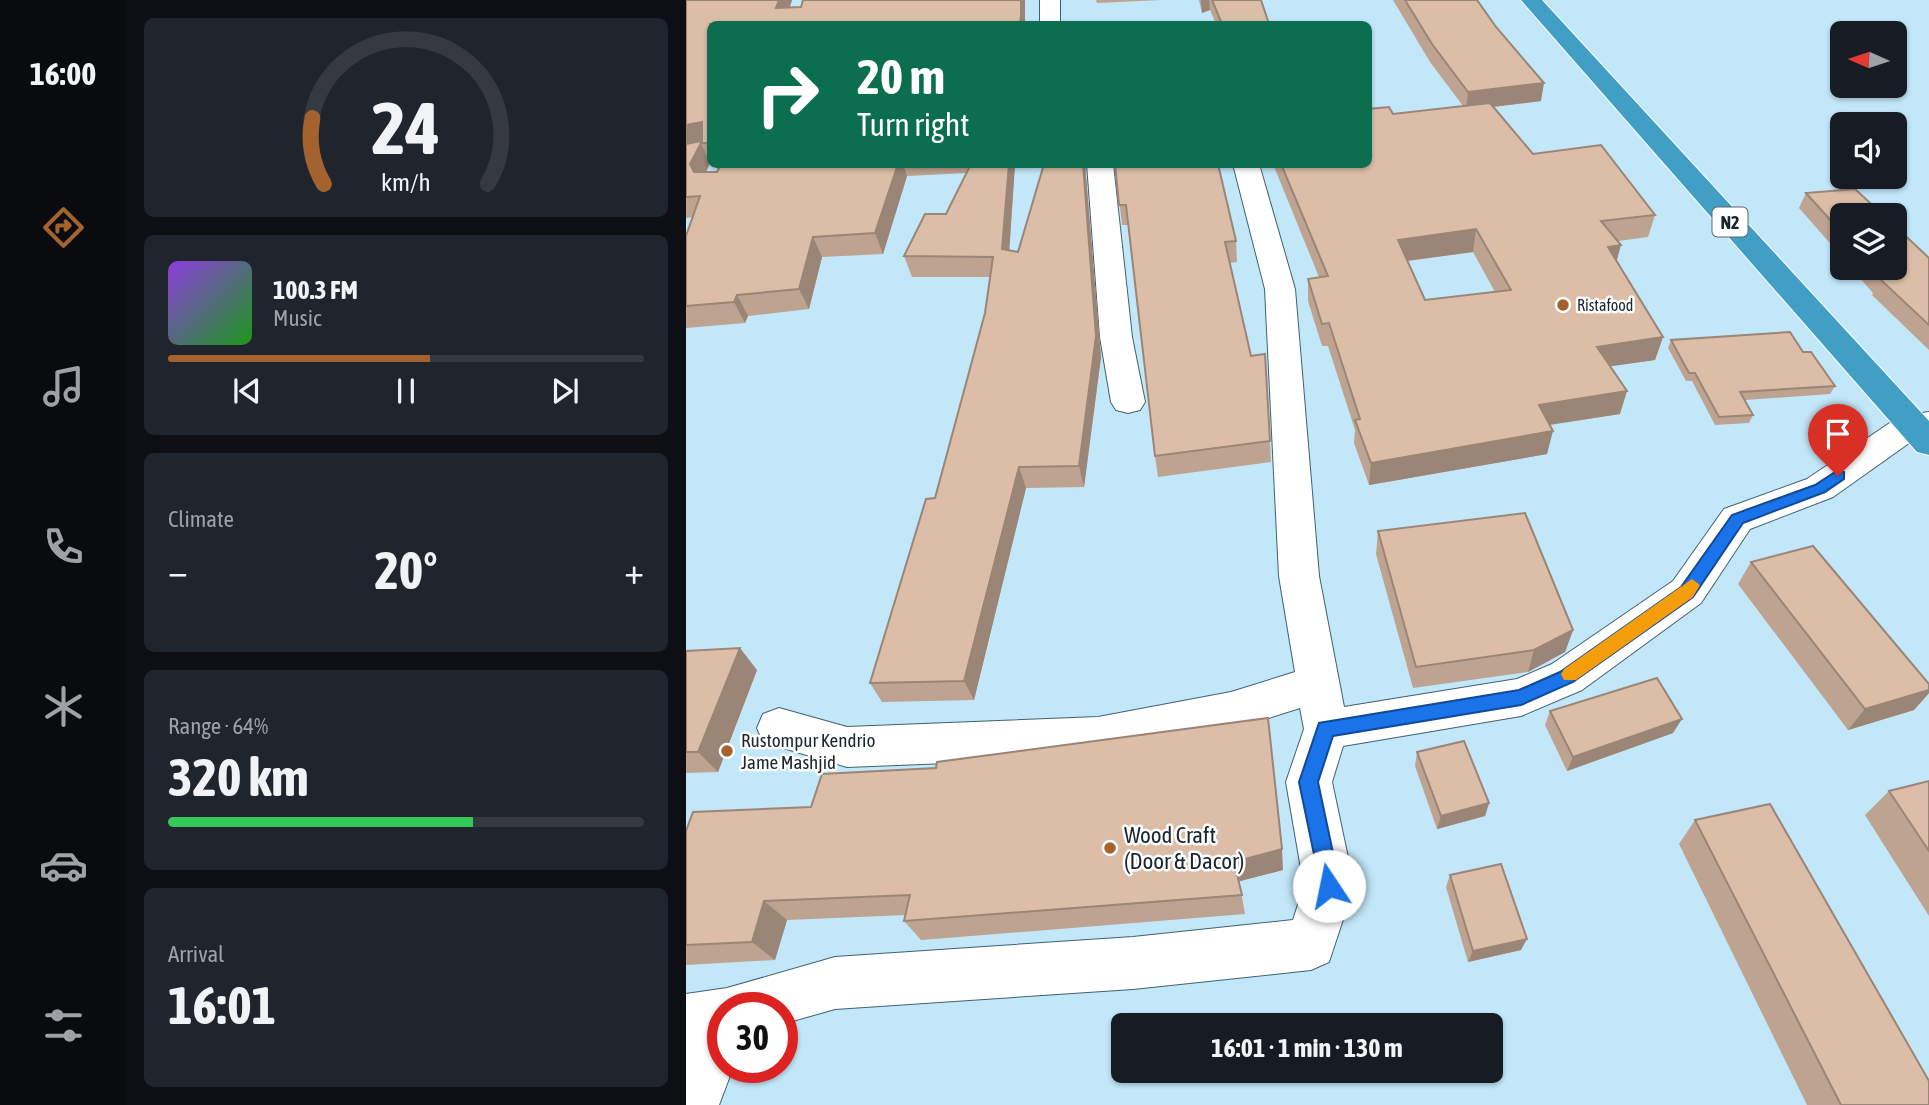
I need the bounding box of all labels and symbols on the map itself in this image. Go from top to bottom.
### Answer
north arrow [1830,21,1908,98]
road number: N2 [1712,208,1748,236]
place label: Ristafood [1577,296,1633,314]
marker: Ristafood [1555,297,1571,313]
pin [1808,404,1868,476]
place label: Rustompur Kendrio Jame Mashjid [741,729,875,773]
marker: Rustompur Kendrio Jame Mashjid [719,743,735,759]
place label: Wood Craft (Door & Dacor) [1124,822,1244,874]
marker: Wood Craft (Door & Dacor) [1102,840,1118,856]
position arrow [1292,849,1366,923]
speed limit sign: 30 [707,992,798,1083]

